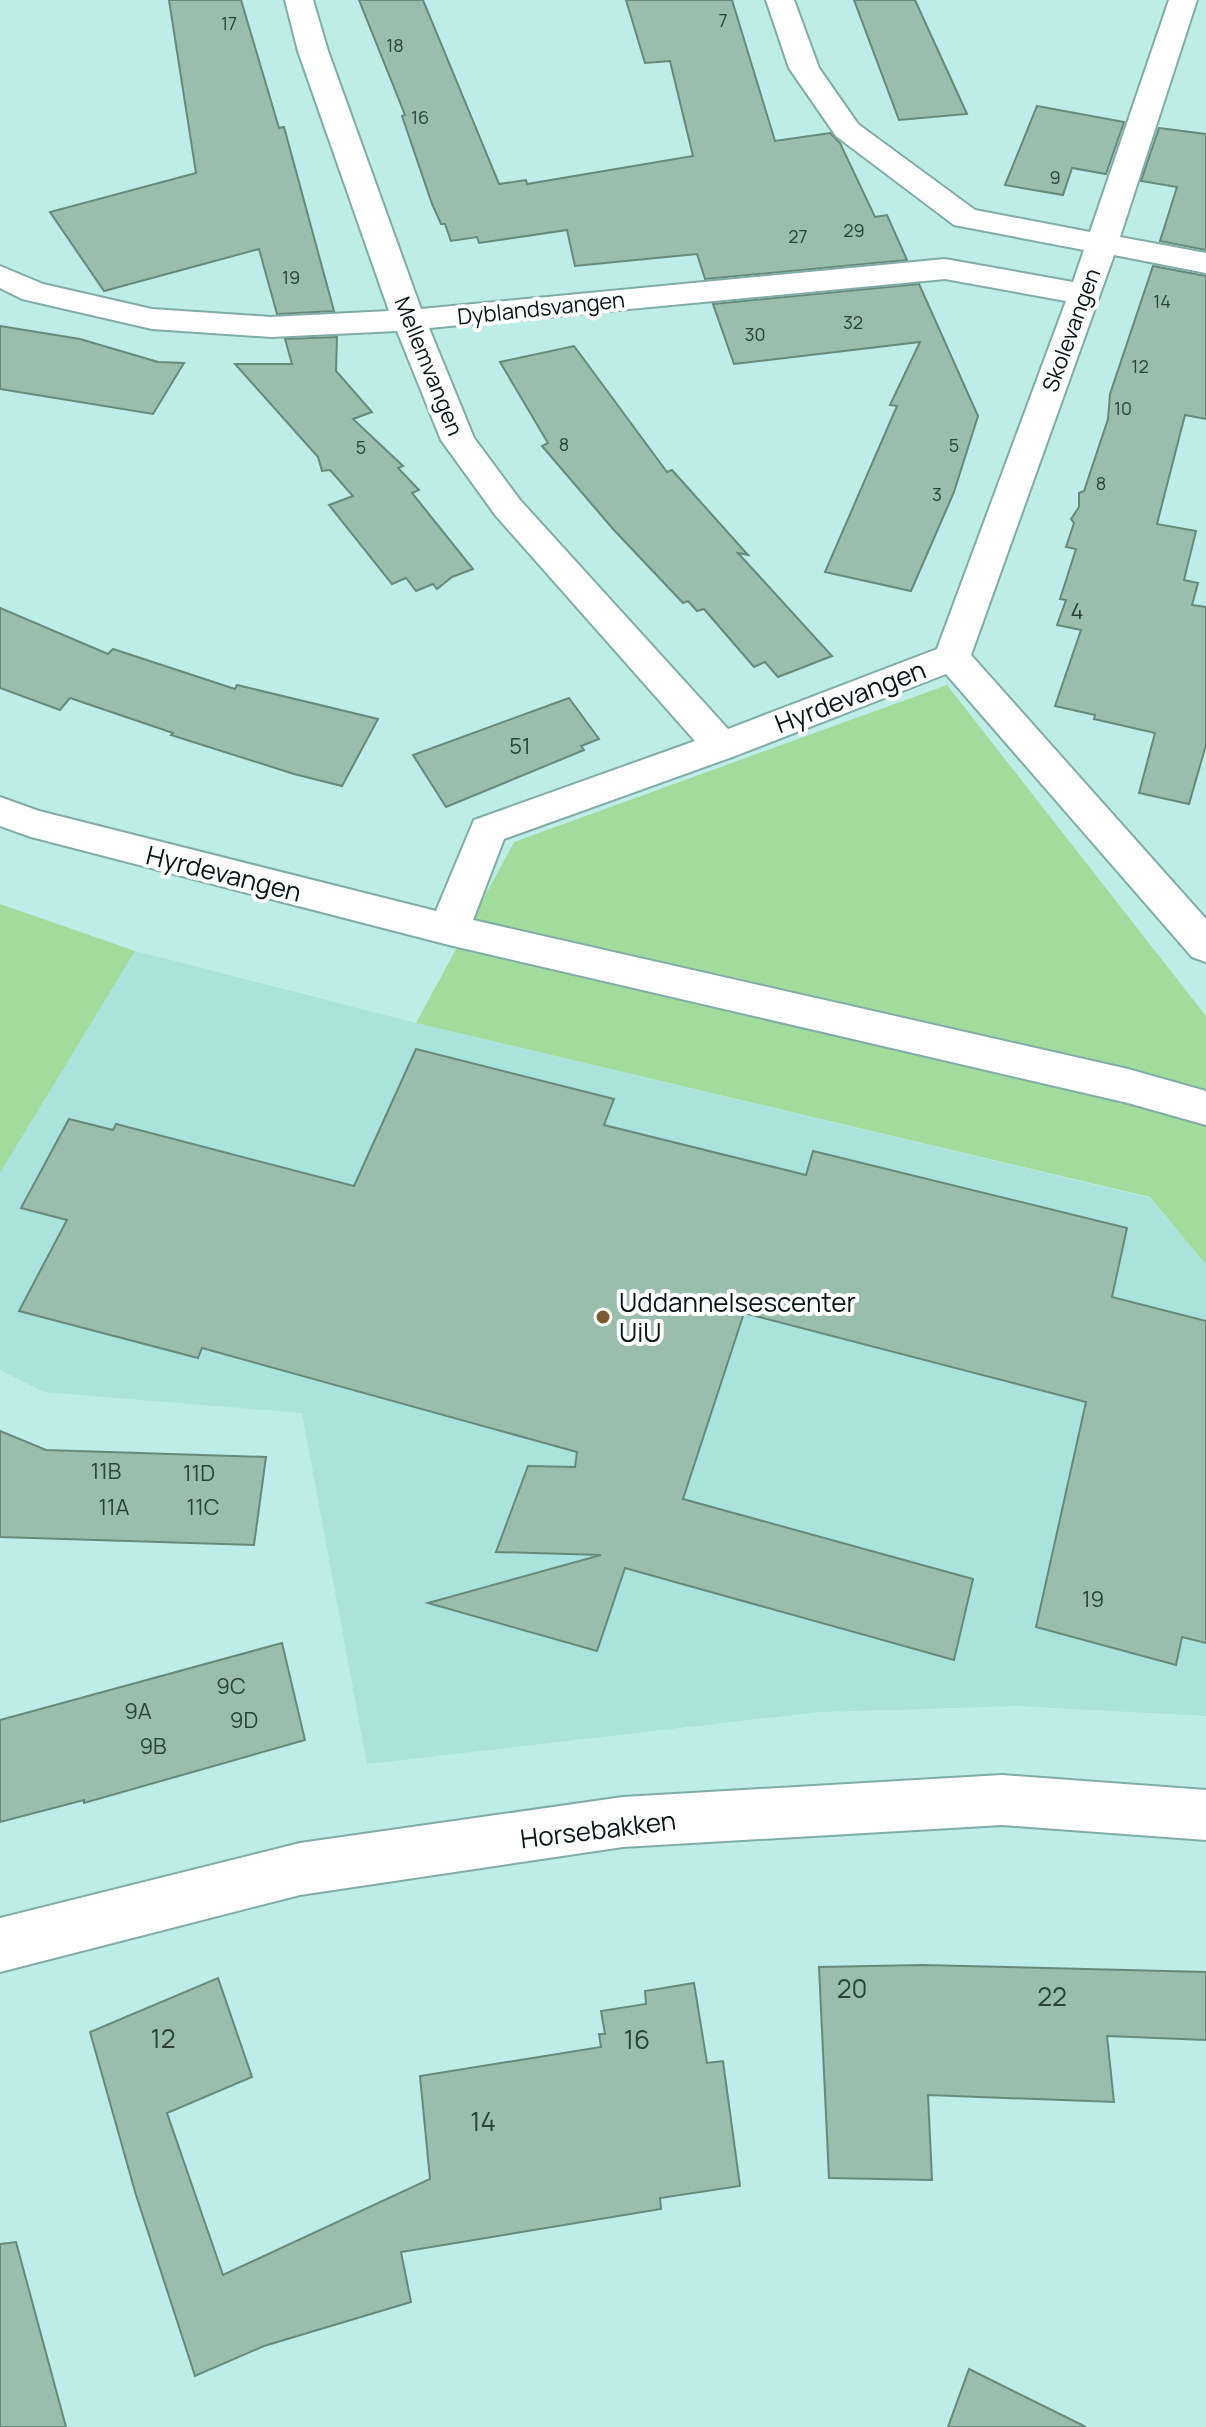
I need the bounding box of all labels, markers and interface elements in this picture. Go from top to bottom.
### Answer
house number: 7 [718,8,728,32]
house number: 17 [221,11,237,35]
house number: 18 [386,33,404,57]
house number: 16 [411,105,429,129]
house number: 9 [1049,165,1061,189]
house number: 29 [843,218,865,242]
house number: 27 [788,224,808,248]
street label: Skolevangen [1035,264,1107,396]
house number: 19 [282,265,300,289]
street label: Dyblandsvangen [456,284,626,332]
house number: 14 [1153,289,1171,313]
street label: Mellemvangen [388,292,470,440]
house number: 32 [843,310,863,334]
house number: 30 [745,322,765,346]
house number: 12 [1131,354,1149,378]
house number: 10 [1114,396,1132,420]
house number: 8 [559,432,569,456]
house number: 5 [949,433,959,457]
house number: 5 [356,435,366,459]
house number: 8 [1096,471,1106,495]
house number: 3 [932,482,942,506]
house number: 4 [1071,596,1083,626]
street label: Hyrdevangen [769,651,931,741]
house number: 51 [509,731,531,761]
street label: Hyrdevangen [143,836,305,910]
place label: Uddannelsescenter UiU [619,1284,856,1350]
marker: Uddannelsescenter UiU [594,1308,612,1326]
house number: 11B [91,1456,121,1486]
house number: 11D [183,1458,215,1488]
house number: 11A [98,1492,130,1522]
house number: 11C [187,1492,219,1522]
house number: 19 [1082,1584,1104,1614]
house number: 9C [216,1671,246,1701]
house number: 9A [124,1696,152,1726]
house number: 9D [230,1705,258,1735]
house number: 9B [139,1731,167,1761]
street label: Horsebakken [518,1802,678,1856]
house number: 20 [837,1970,867,2006]
house number: 22 [1037,1978,1067,2014]
house number: 12 [151,2020,175,2056]
house number: 16 [624,2021,650,2057]
house number: 14 [470,2103,496,2139]

